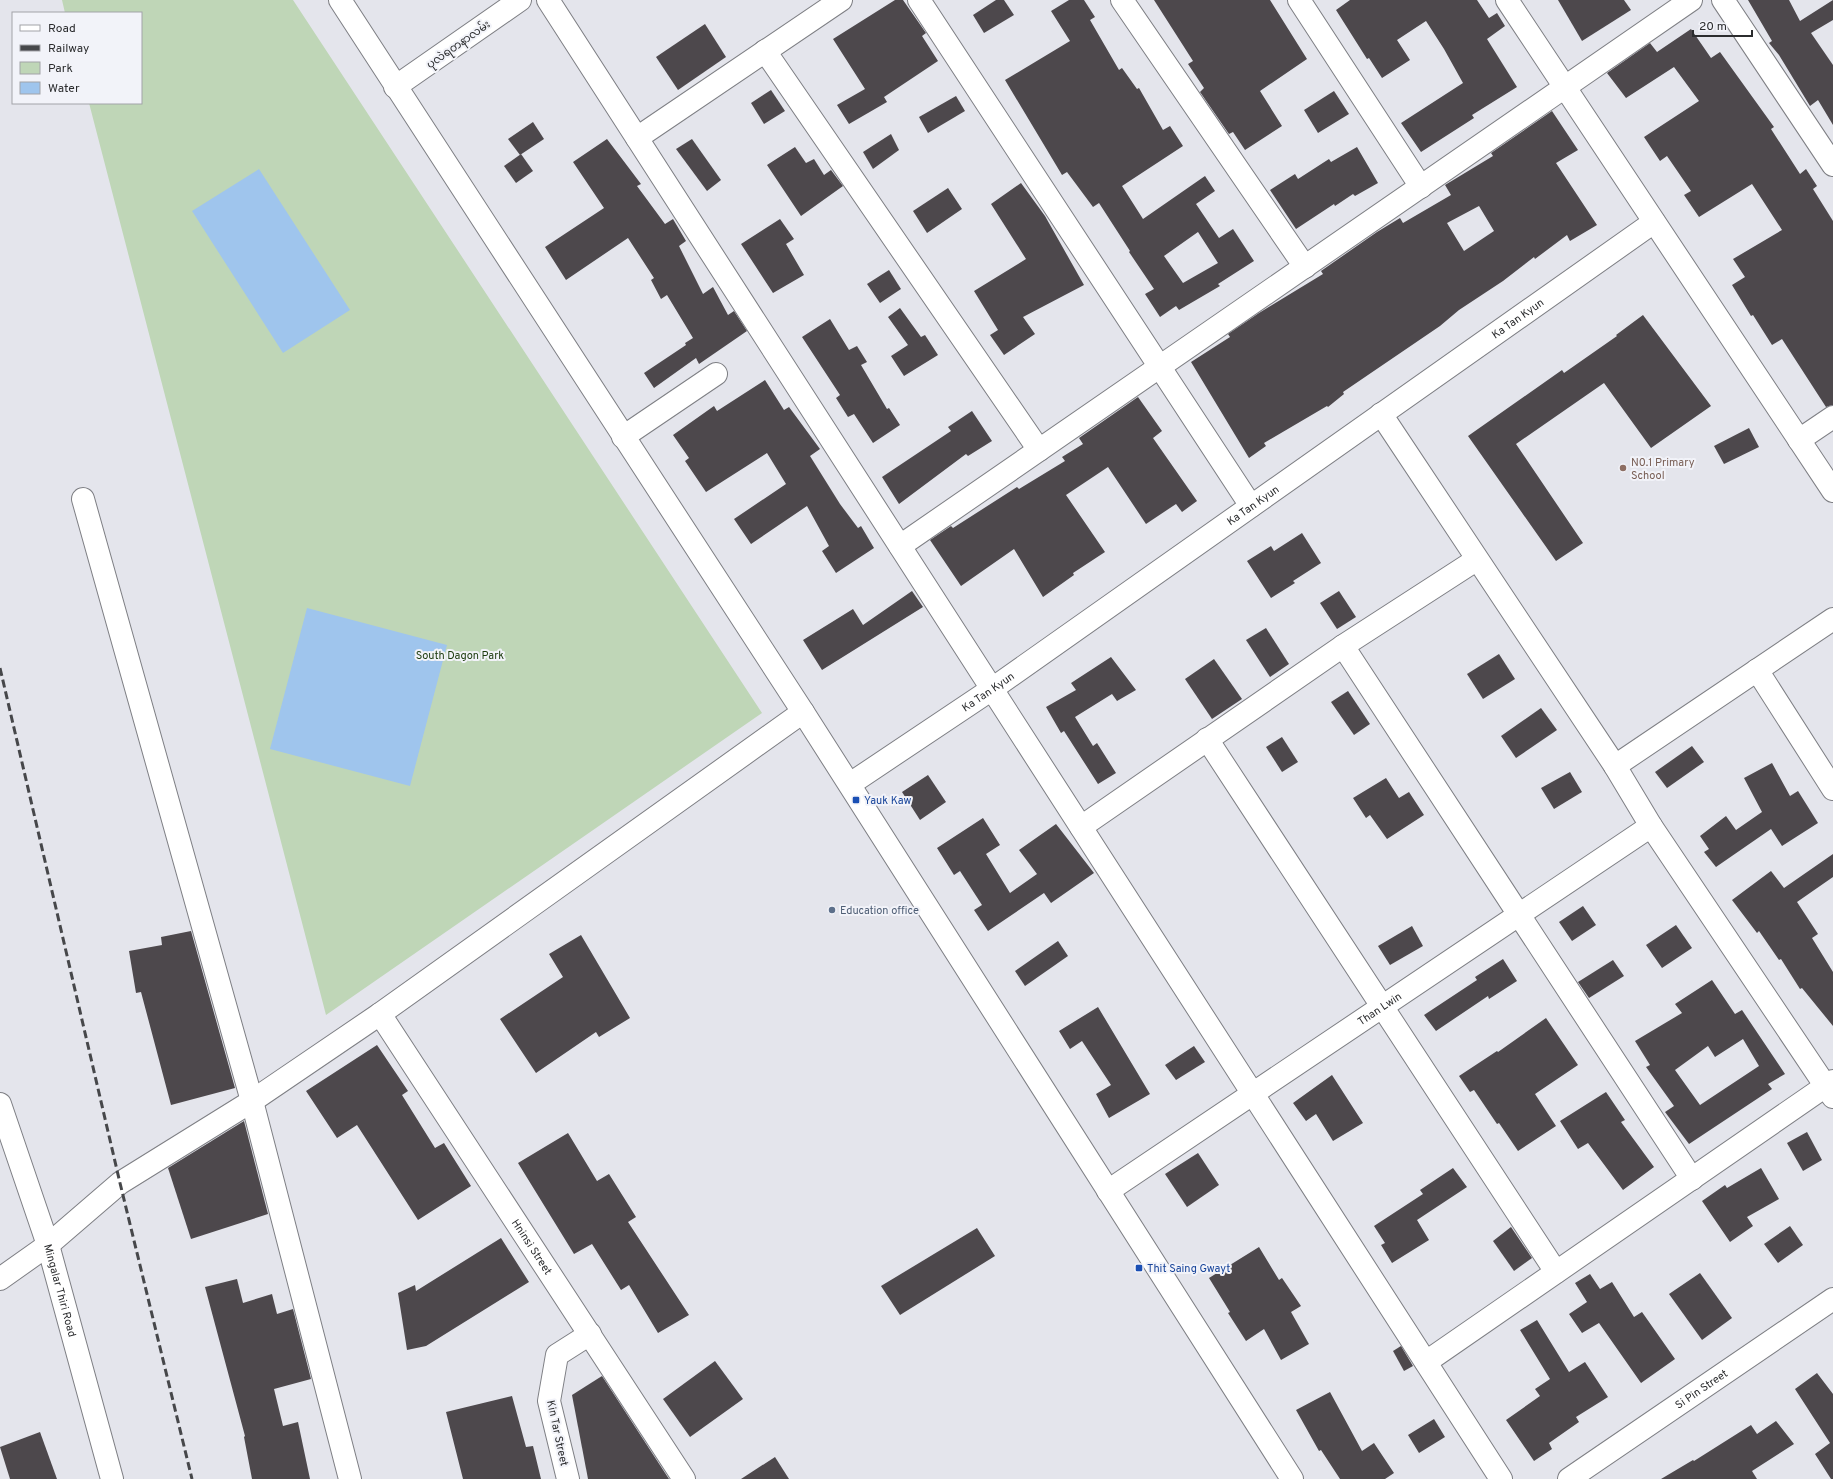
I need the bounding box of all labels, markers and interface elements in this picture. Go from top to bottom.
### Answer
legend [12,12,142,104]
scale bar [1693,12,1752,38]
street label: ပုလဲရတနာလမ်း [423,17,494,73]
text: 20 m [1699,19,1727,35]
text: Road [48,21,76,37]
text: Railway [48,41,89,57]
text: Park [48,61,73,77]
text: Water [48,81,80,97]
street label: Ka Tan Kyun [1489,296,1547,342]
place label: N0.1 Primary School [1631,456,1695,483]
marker: N0.1 Primary School [1618,463,1628,473]
street label: Ka Tan Kyun [1225,483,1282,529]
park label: South Dagon Park [416,649,504,663]
street label: Ka Tan Kyun [959,669,1017,715]
place label: Yauk Kaw [864,794,911,808]
marker: Yauk Kaw [851,795,861,805]
place label: Education office [840,904,919,918]
marker: Education office [827,905,837,915]
street label: Than Lwin [1355,990,1405,1029]
street label: Hninsi Street [508,1217,555,1278]
street label: Mingalar Thiri Road [40,1243,79,1339]
place label: Thit Saing Gwayt [1147,1262,1230,1276]
marker: Thit Saing Gwayt [1134,1263,1144,1273]
street label: Si Pin Street [1673,1367,1731,1413]
street label: Kin Tar Street [543,1399,571,1468]

